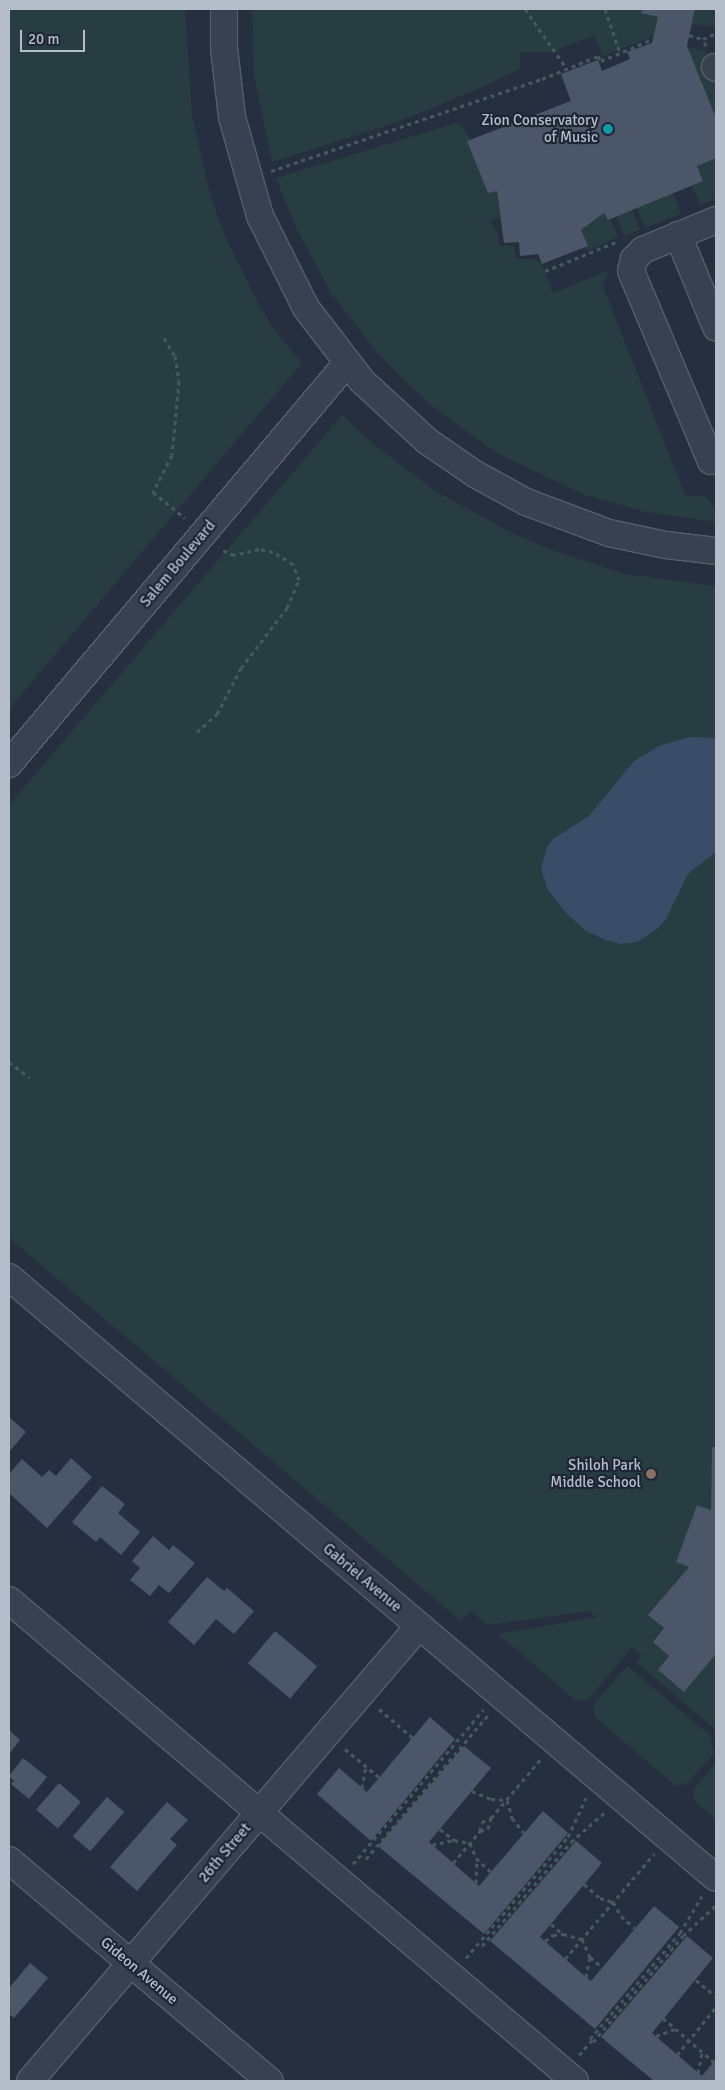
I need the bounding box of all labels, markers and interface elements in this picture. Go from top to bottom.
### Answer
scale bar [22,20,88,52]
text: 20 m [28,30,59,48]
place label: Zion Conservatory of Music [481,111,598,146]
marker: Zion Conservatory of Music [602,123,614,135]
street label: Salem Boulevard [137,517,219,611]
place label: Shiloh Park Middle School [550,1456,641,1491]
marker: Shiloh Park Middle School [645,1468,657,1480]
street label: Gabriel Avenue [319,1540,405,1616]
street label: 26th Street [195,1820,255,1886]
street label: Gideon Avenue [97,1933,181,2009]

